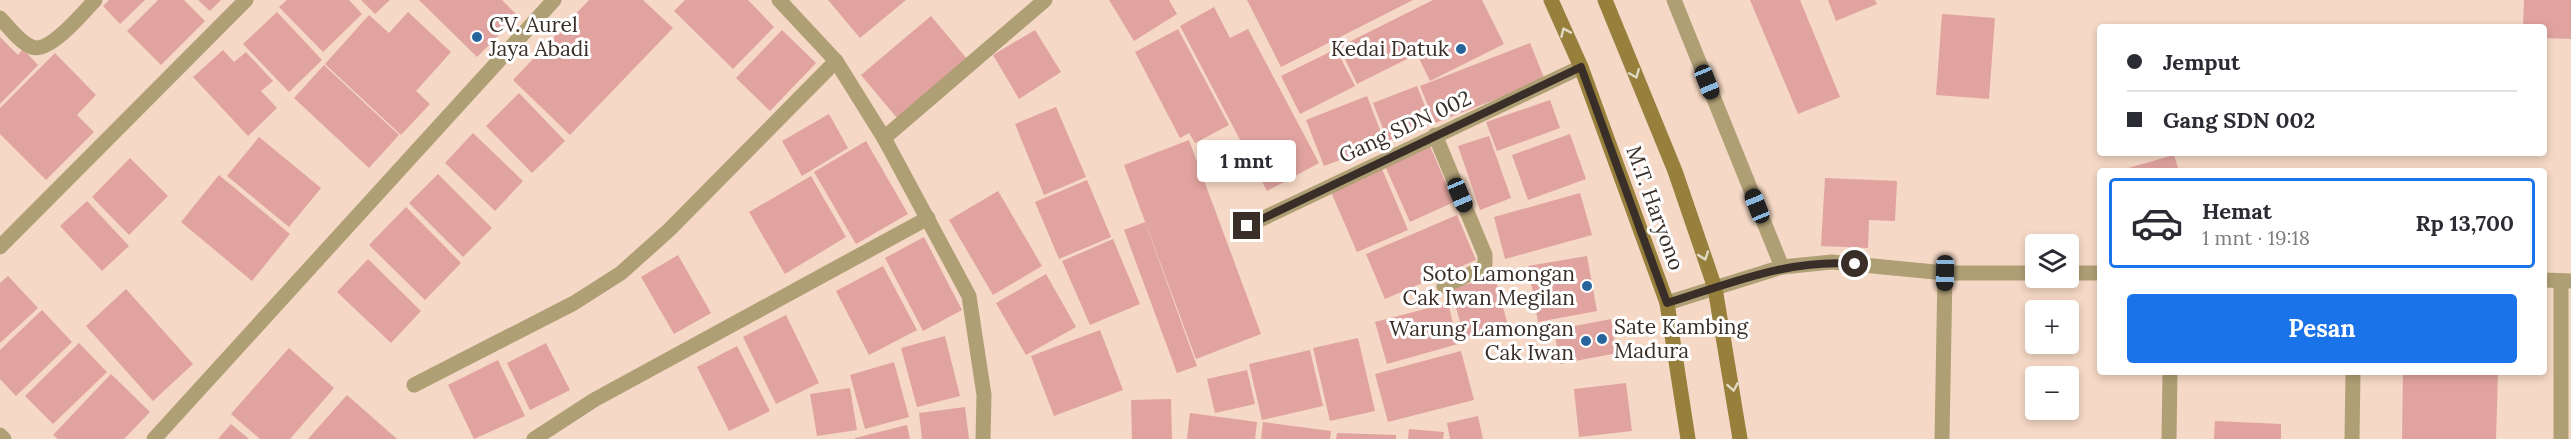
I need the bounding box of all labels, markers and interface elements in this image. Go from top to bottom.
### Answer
place label: CV. Aurel Jaya Abadi [488,11,589,62]
one-way arrow [1561,27,1573,38]
marker: CV. Aurel Jaya Abadi [470,30,484,44]
place label: Kedai Datuk [1331,35,1450,62]
marker: Kedai Datuk [1454,42,1468,56]
text: Jemput [2163,48,2240,76]
car [1692,62,1722,102]
one-way arrow [1628,67,1640,78]
street label: Gang SDN 002 [1334,84,1475,169]
text: Gang SDN 002 [2163,106,2315,134]
callout: 1 mnt [1198,139,1296,181]
street label: M.T. Haryono [1620,142,1690,274]
text: 1 mnt [1220,148,1273,173]
car [1445,175,1475,215]
car [1742,186,1772,226]
icon: car [2130,196,2184,250]
text: Hemat [2202,197,2272,225]
text: Rp 13,700 [2416,209,2514,237]
route end [1233,212,1260,239]
text: 1 mnt · 19:18 [2202,225,2310,250]
map controls [2025,234,2079,420]
button: layers [2025,234,2079,288]
one-way arrow [1697,250,1709,261]
route start [1841,250,1868,277]
car [1936,255,1954,291]
place label: Soto Lamongan Cak Iwan Megilan [1402,260,1575,311]
marker: Soto Lamongan Cak Iwan Megilan [1580,279,1594,293]
button: Pesan [2127,294,2517,363]
button: + [2025,300,2079,354]
place label: Sate Kambing Madura [1614,313,1748,364]
place label: Warung Lamongan Cak Iwan [1389,315,1574,366]
marker: Sate Kambing Madura [1595,332,1609,346]
marker: Warung Lamongan Cak Iwan [1579,334,1593,348]
button: − [2025,366,2079,420]
one-way arrow [1726,383,1738,392]

